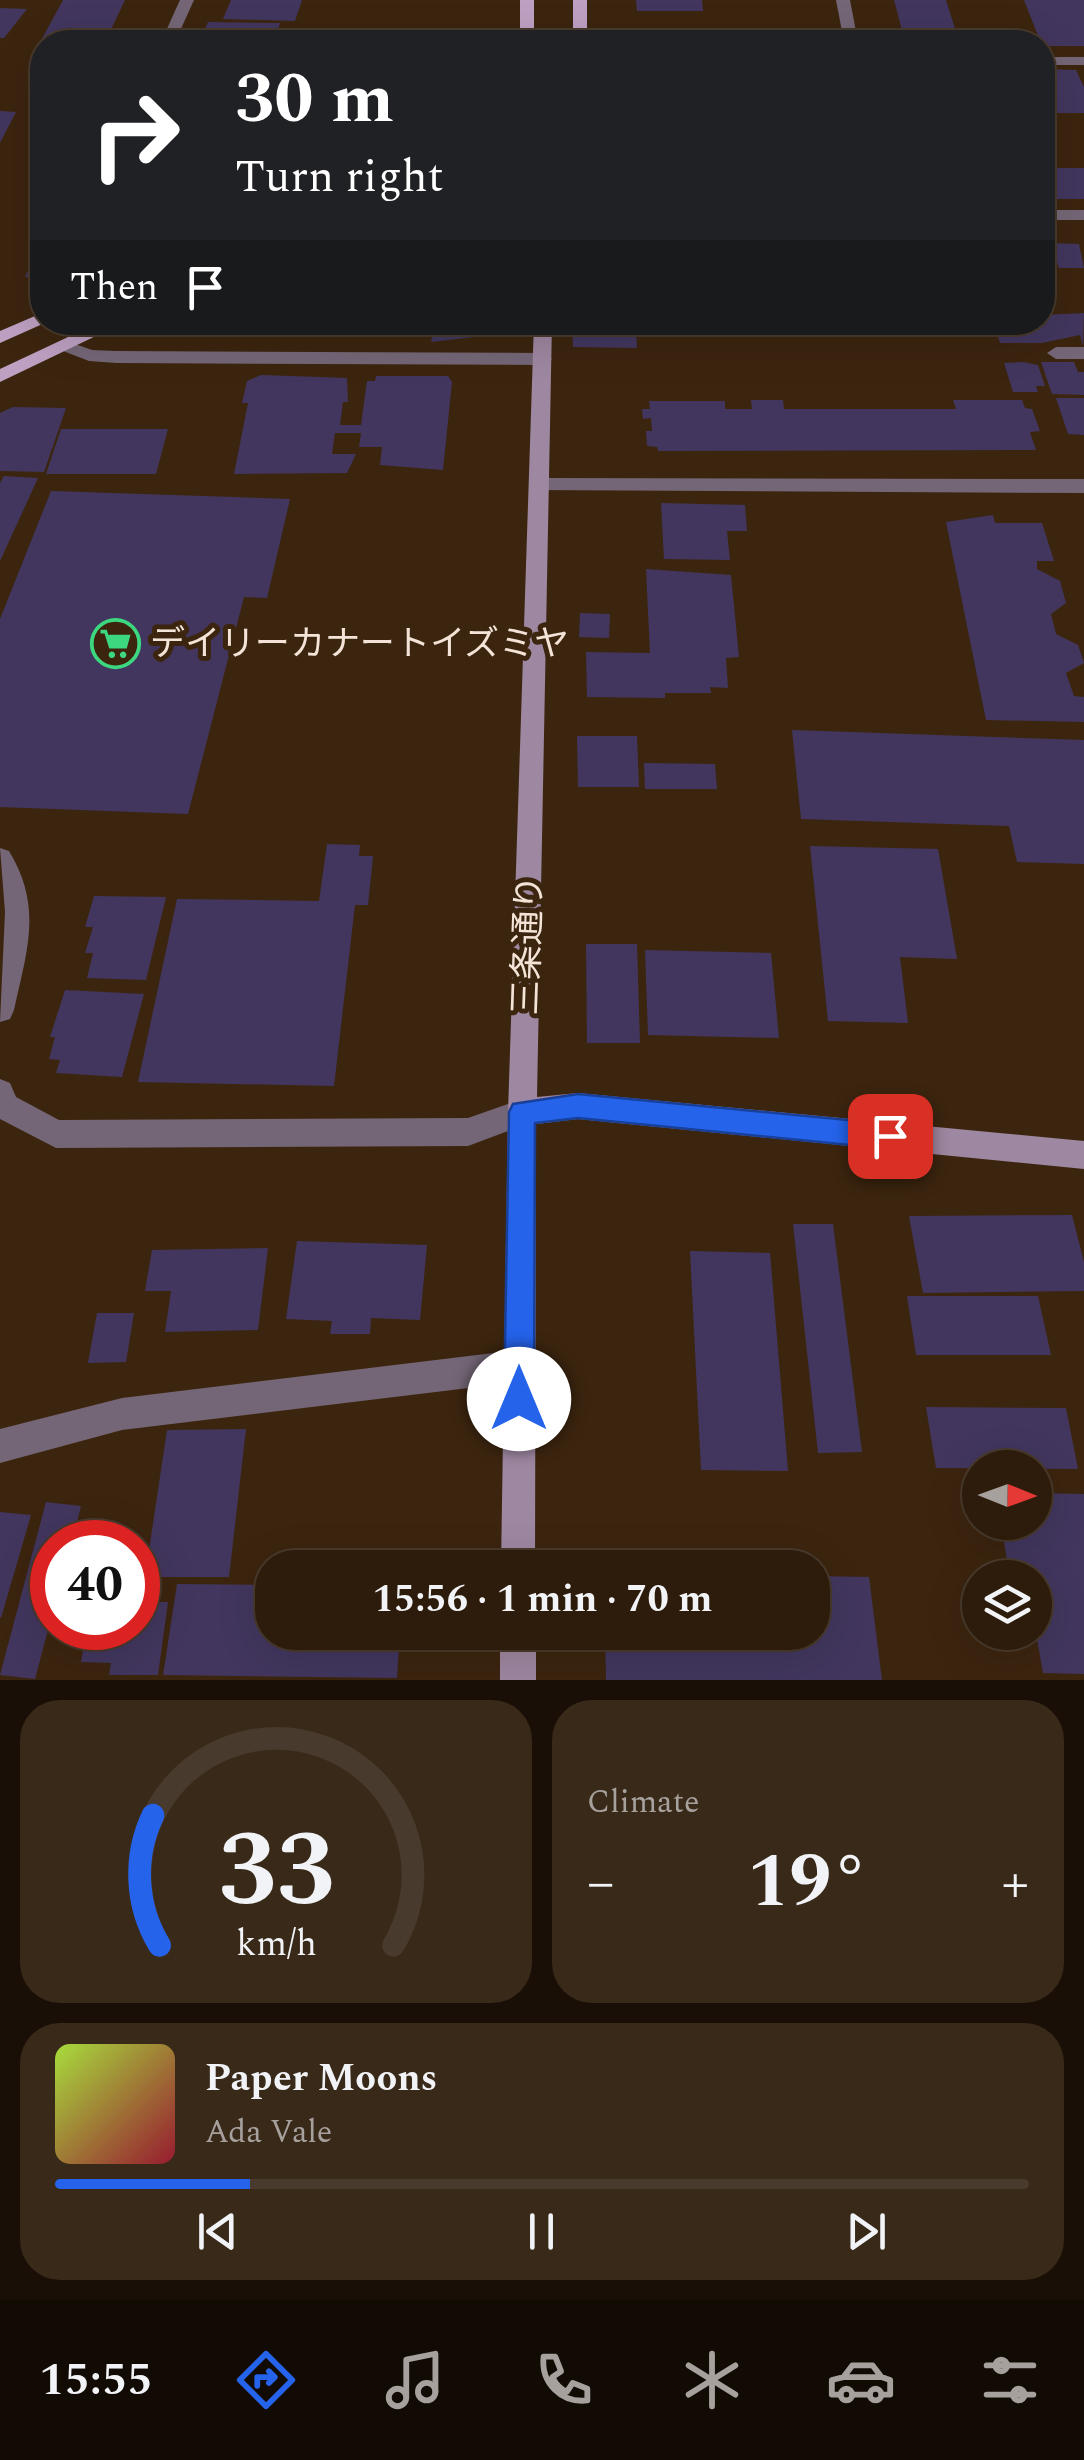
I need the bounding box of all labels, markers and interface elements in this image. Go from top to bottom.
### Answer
text: 30 m [235,47,394,153]
icon: right [70,70,200,200]
text: Turn right [235,143,444,212]
text: Then [70,259,158,317]
icon: arrive [178,260,233,315]
supermarket icon: デイリーカナートイズミヤ [89,617,141,669]
place label: デイリーカナートイズミヤ [150,618,569,671]
street label: 三条通り [500,874,557,1016]
pin [848,1094,933,1179]
icon: arrive [863,1109,918,1164]
position arrow [467,1347,571,1451]
north arrow [962,1450,1052,1540]
map controls [962,1450,1052,1650]
speed limit sign: 40 [30,1520,160,1650]
button: layers [962,1560,1052,1650]
text: 15:56 · 1 min · 70 m [373,1571,712,1629]
text: Climate [587,1778,699,1827]
text: 33 [218,1793,334,1951]
text: 19° [747,1826,869,1940]
text: − [587,1842,615,1925]
text: + [1001,1842,1029,1925]
text: km/h [236,1917,316,1972]
text: Paper Moons [205,2050,437,2108]
text: Ada Vale [205,2108,332,2157]
icon: previous [190,2204,245,2259]
icon: pause [514,2204,569,2259]
icon: next [839,2204,894,2259]
icon: directions [231,2345,301,2415]
icon: music [380,2345,450,2415]
icon: phone [529,2345,599,2415]
icon: climate [677,2345,747,2415]
icon: car [826,2345,896,2415]
icon: filters [975,2345,1045,2415]
text: 15:55 [39,2346,152,2415]

